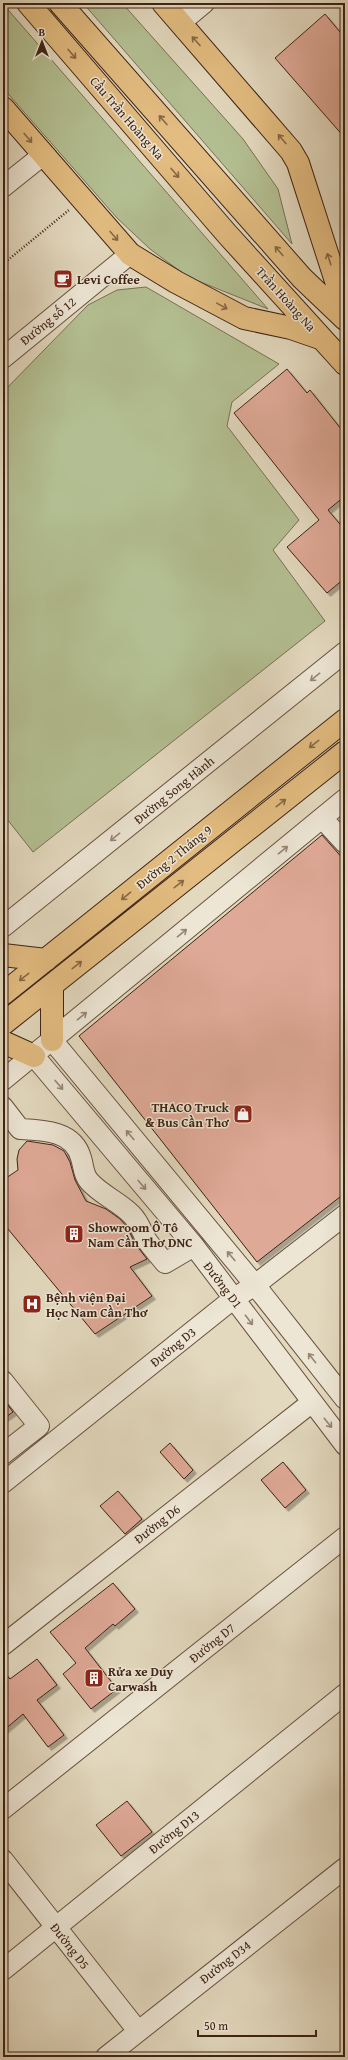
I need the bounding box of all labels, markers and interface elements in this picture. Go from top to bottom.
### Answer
north arrow [22,22,62,62]
text: B [39,24,46,40]
one-way arrow [191,36,200,46]
one-way arrow [67,48,76,59]
street label: Cầu Trần Hoàng Na [85,72,169,164]
one-way arrow [159,114,168,125]
one-way arrow [24,133,33,143]
one-way arrow [277,133,286,144]
one-way arrow [170,168,179,179]
one-way arrow [109,231,119,241]
one-way arrow [274,246,283,256]
one-way arrow [325,252,332,265]
street label: Trần Hoàng Na [252,262,321,336]
cafe icon: Levi Coffee [52,268,74,290]
place label: Levi Coffee [77,270,140,289]
street label: Đường số 12 [16,292,80,350]
one-way arrow [216,302,228,310]
one-way arrow [309,672,320,681]
one-way arrow [309,740,320,748]
street label: Đường Song Hành [130,751,219,829]
one-way arrow [275,799,286,808]
street label: Đường 2 Tháng 9 [132,820,216,894]
one-way arrow [109,833,120,841]
one-way arrow [277,846,288,855]
one-way arrow [174,880,184,889]
one-way arrow [120,891,131,900]
one-way arrow [177,928,188,937]
one-way arrow [72,960,83,969]
one-way arrow [19,973,30,981]
one-way arrow [77,1011,87,1020]
one-way arrow [55,1080,64,1091]
place label: THACO Truck & Bus Cần Thơ [145,1098,230,1132]
shop icon: THACO Truck & Bus Cần Thơ [232,1103,254,1125]
one-way arrow [126,1129,135,1140]
one-way arrow [138,1180,147,1190]
place label: Showroom Ô Tô Nam Cần Thơ DNC [88,1218,193,1252]
building icon: Showroom Ô Tô Nam Cần Thơ DNC [63,1223,85,1245]
one-way arrow [227,1251,236,1261]
street label: Đường D1 [199,1258,247,1312]
place label: Bệnh viện Đại Học Nam Cần Thơ [46,1288,148,1322]
hospital icon: Bệnh viện Đại Học Nam Cần Thơ [21,1293,43,1315]
one-way arrow [244,1315,253,1326]
street label: Đường D3 [146,1323,200,1371]
one-way arrow [307,1353,316,1364]
one-way arrow [323,1418,332,1429]
street label: Đường D6 [130,1500,184,1548]
street label: Đường D7 [185,1619,239,1667]
place label: Rửa xe Duy Carwash [108,1662,173,1696]
building icon: Rửa xe Duy Carwash [83,1667,105,1689]
street label: Đường D13 [145,1806,203,1858]
street label: Đường D5 [46,1919,94,1973]
street label: Đường D34 [195,1936,255,1988]
scale bar [198,2012,316,2038]
text: 50 m [204,2017,228,2034]

